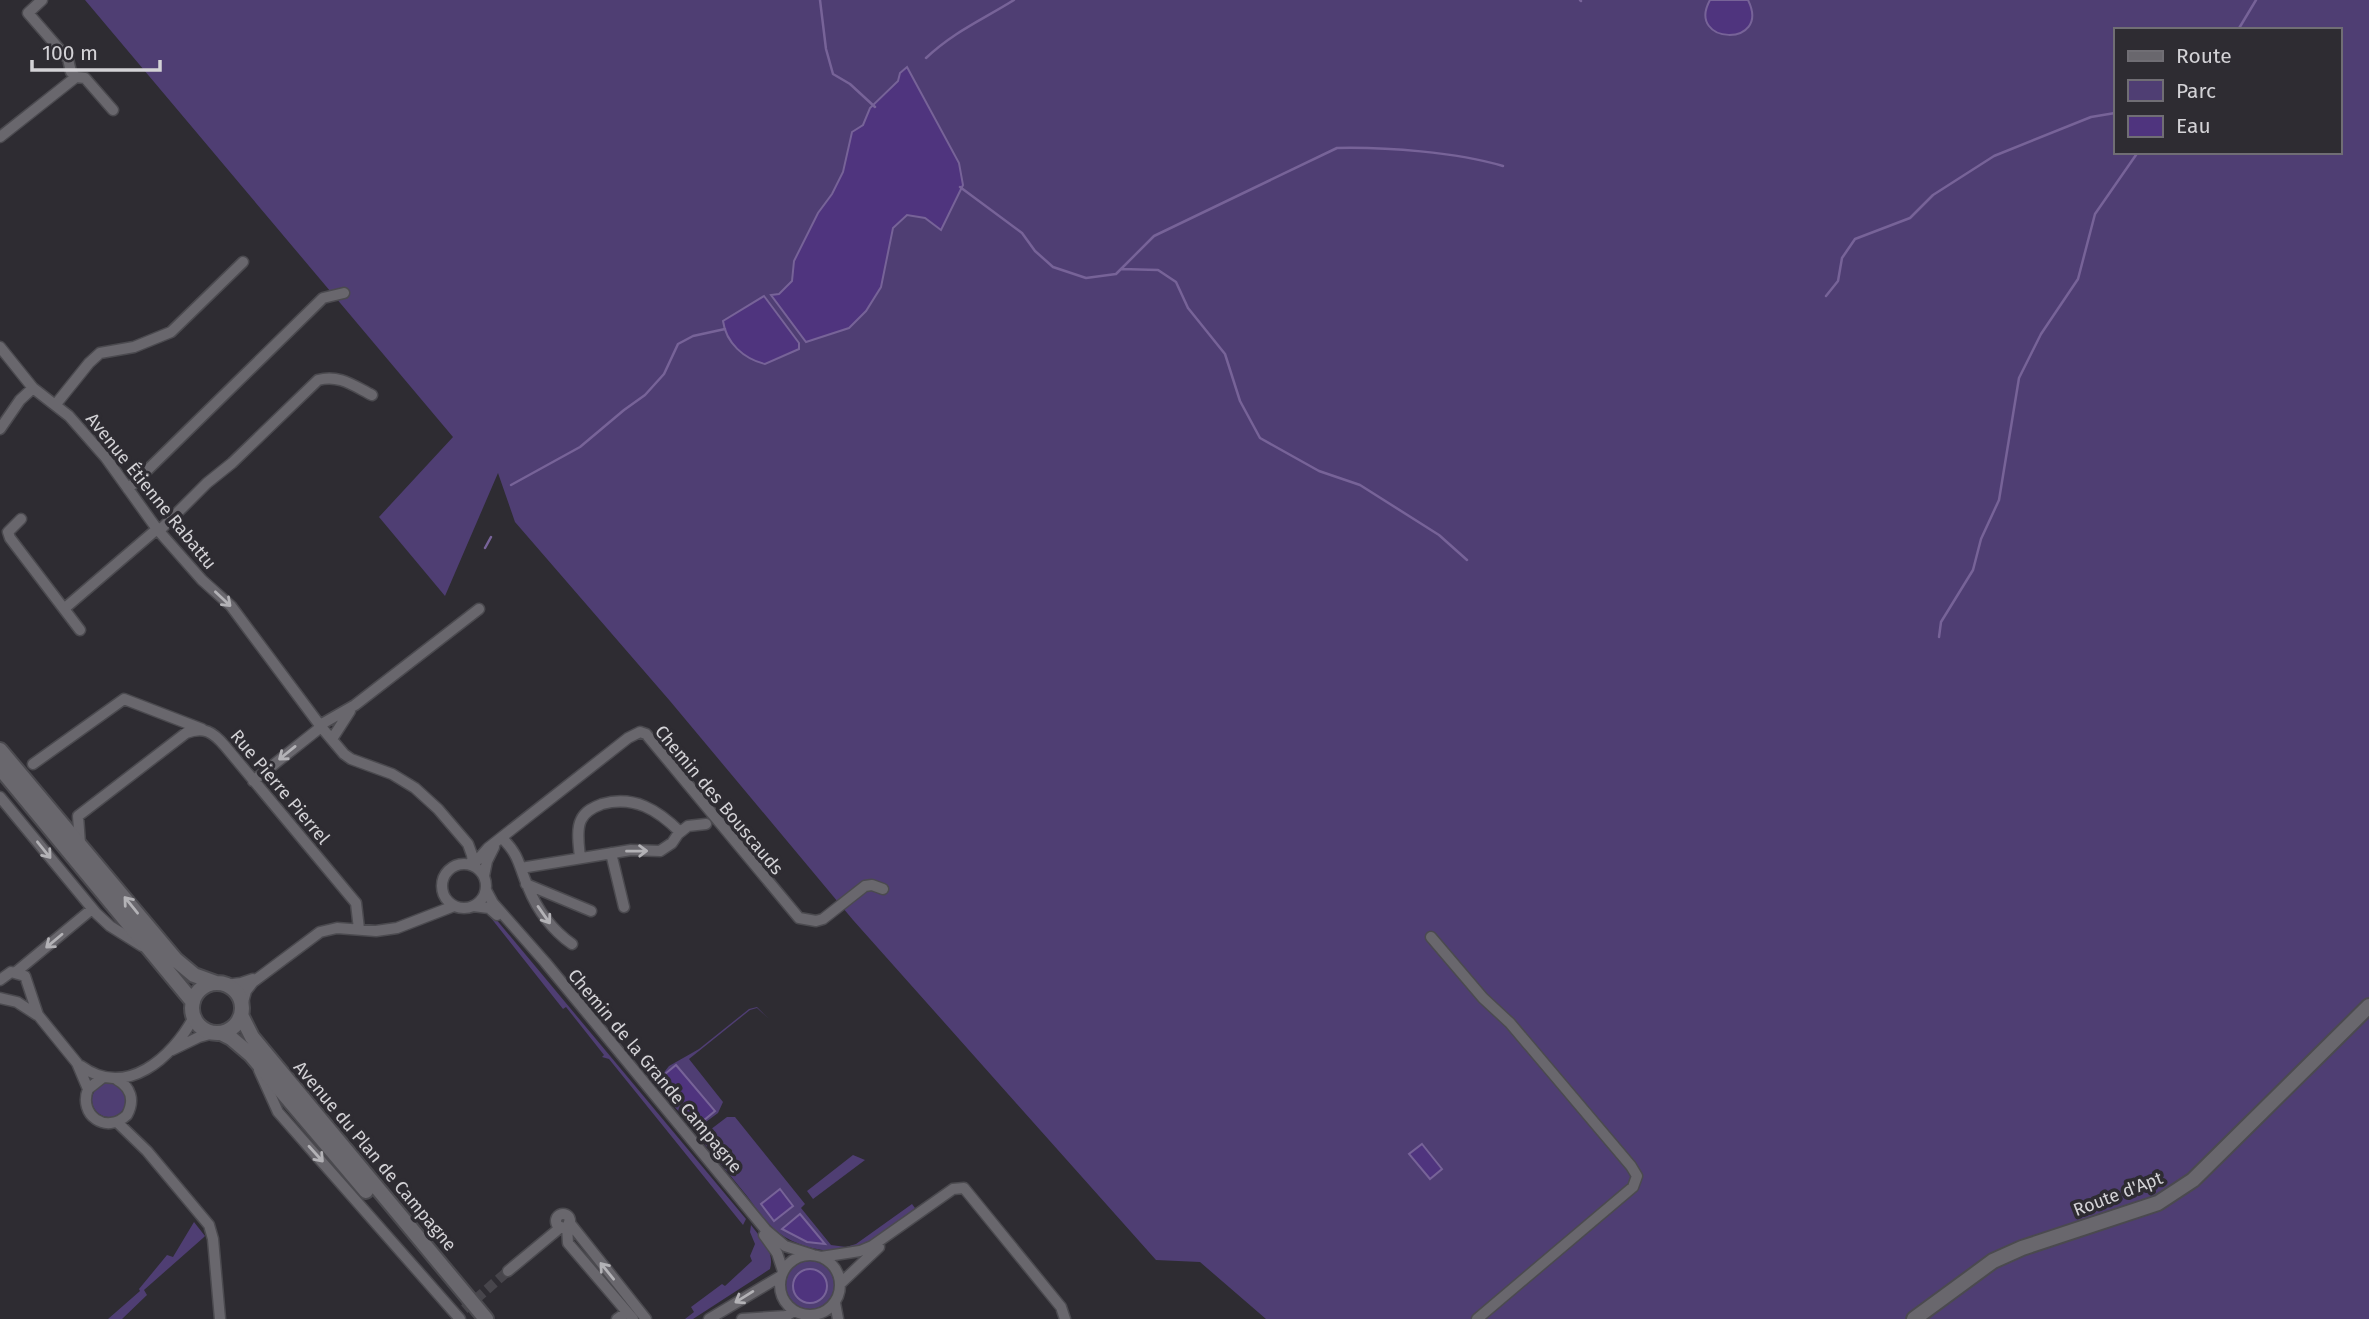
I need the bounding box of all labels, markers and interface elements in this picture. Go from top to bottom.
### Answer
scale bar [32,28,159,72]
legend [2114,28,2341,154]
text: 100 m [42,40,98,66]
text: Route [2176,43,2232,69]
text: Parc [2176,78,2216,104]
text: Eau [2176,113,2211,139]
street label: Avenue Étienne Rabattu [81,408,222,574]
one-way arrow [214,591,232,607]
street label: Chemin des Bouscauds [650,721,788,879]
street label: Rue Pierre Pierrel [226,725,334,849]
one-way arrow [278,746,296,761]
one-way arrow [36,840,51,858]
one-way arrow [625,844,648,857]
one-way arrow [123,897,139,915]
one-way arrow [537,905,552,924]
one-way arrow [46,933,64,949]
street label: Chemin de la Grande Campagne [563,965,747,1177]
street label: Avenue du Plan de Campagne [289,1056,461,1256]
one-way arrow [308,1145,324,1163]
street label: Route d'Apt [2070,1167,2166,1221]
one-way arrow [599,1263,614,1281]
one-way arrow [735,1290,755,1304]

